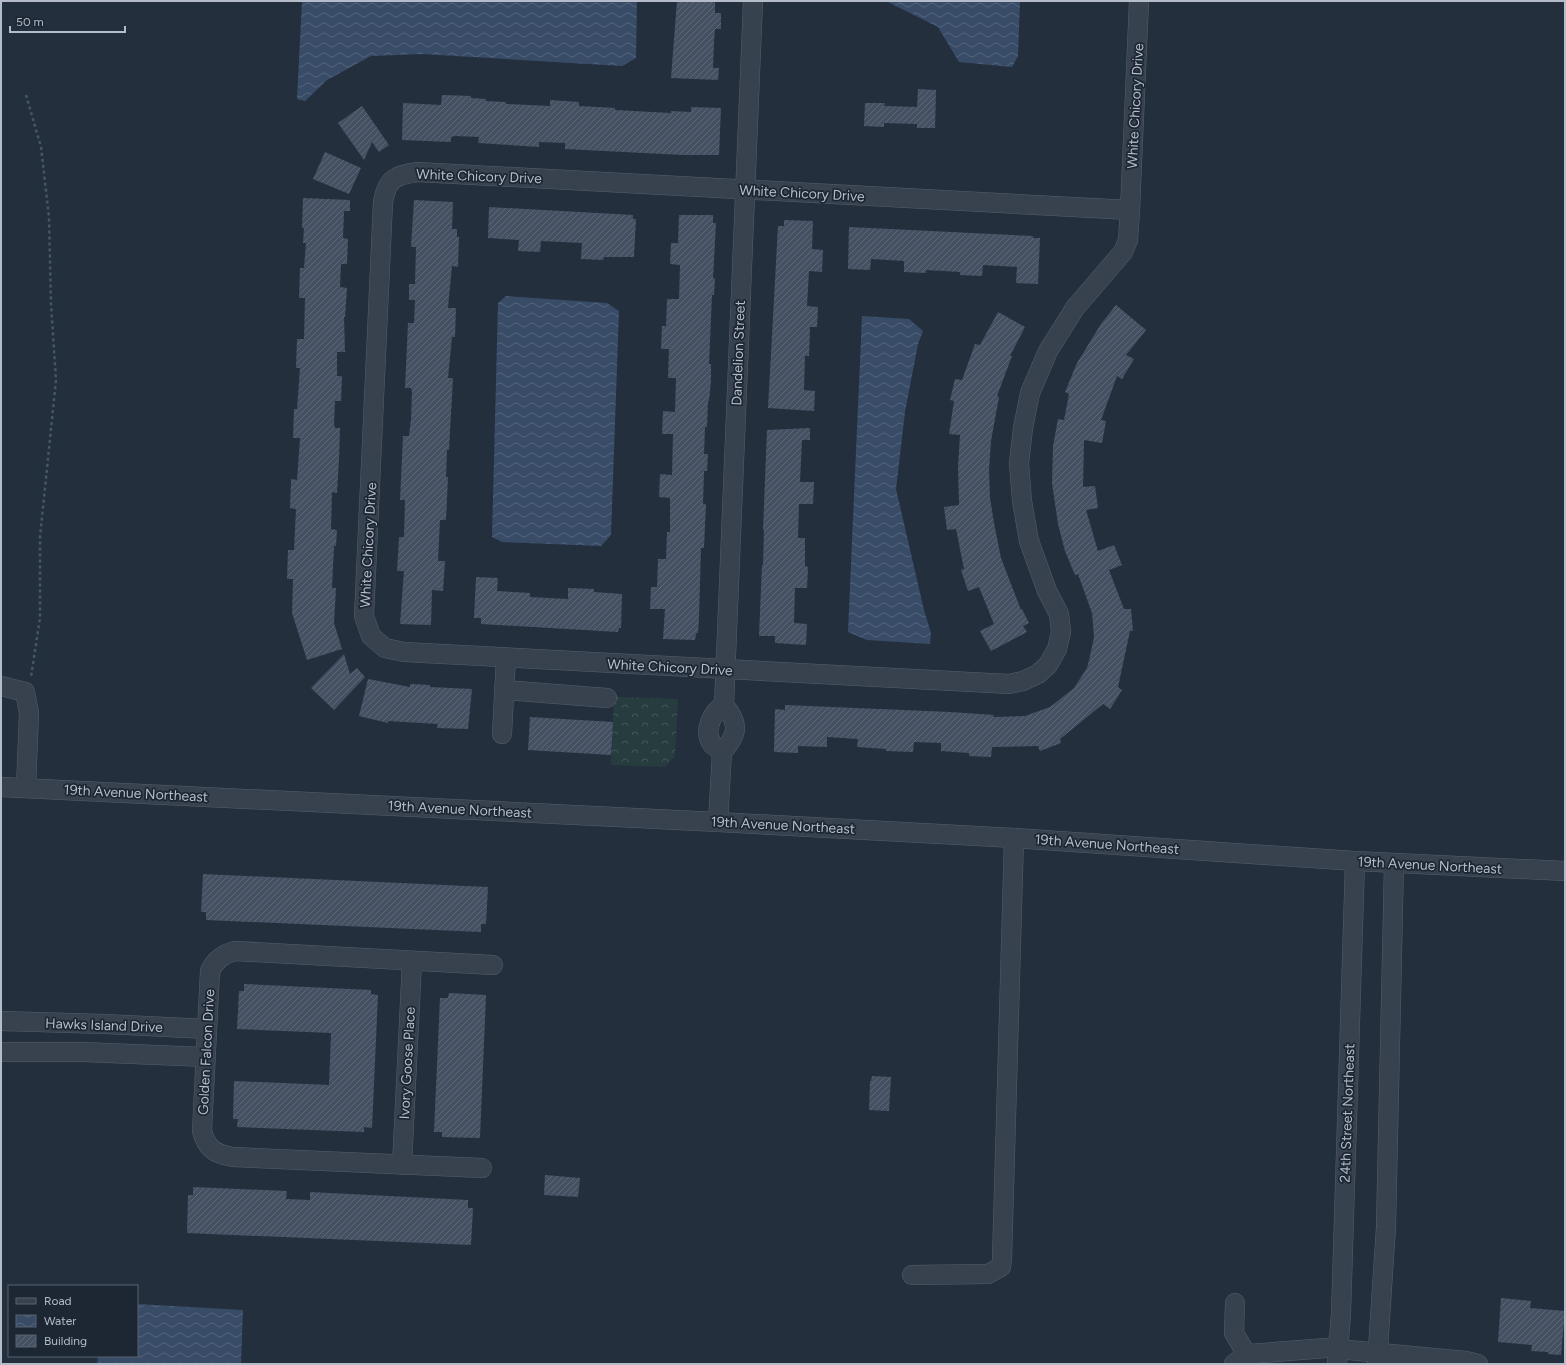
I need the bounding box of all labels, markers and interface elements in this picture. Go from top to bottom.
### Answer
scale bar [10,8,125,34]
text: 50 m [16,15,44,29]
street label: White Chicory Drive [1124,42,1147,169]
street label: White Chicory Drive [416,166,542,187]
street label: White Chicory Drive [739,182,866,205]
street label: Dandelion Street [728,300,749,406]
street label: White Chicory Drive [357,481,380,608]
street label: White Chicory Drive [607,656,734,679]
street label: 19th Avenue Northeast [63,781,209,806]
street label: 19th Avenue Northeast [387,797,533,822]
street label: 19th Avenue Northeast [710,813,856,838]
street label: 19th Avenue Northeast [1034,831,1180,858]
street label: 19th Avenue Northeast [1357,853,1503,878]
street label: Golden Falcon Drive [195,988,218,1115]
street label: Ivory Goose Place [396,1006,419,1120]
street label: Hawks Island Drive [45,1015,163,1036]
street label: 24th Street Northeast [1337,1043,1358,1183]
legend [8,1285,138,1357]
text: Road [44,1294,72,1308]
text: Water [44,1314,76,1328]
text: Building [44,1334,87,1348]

